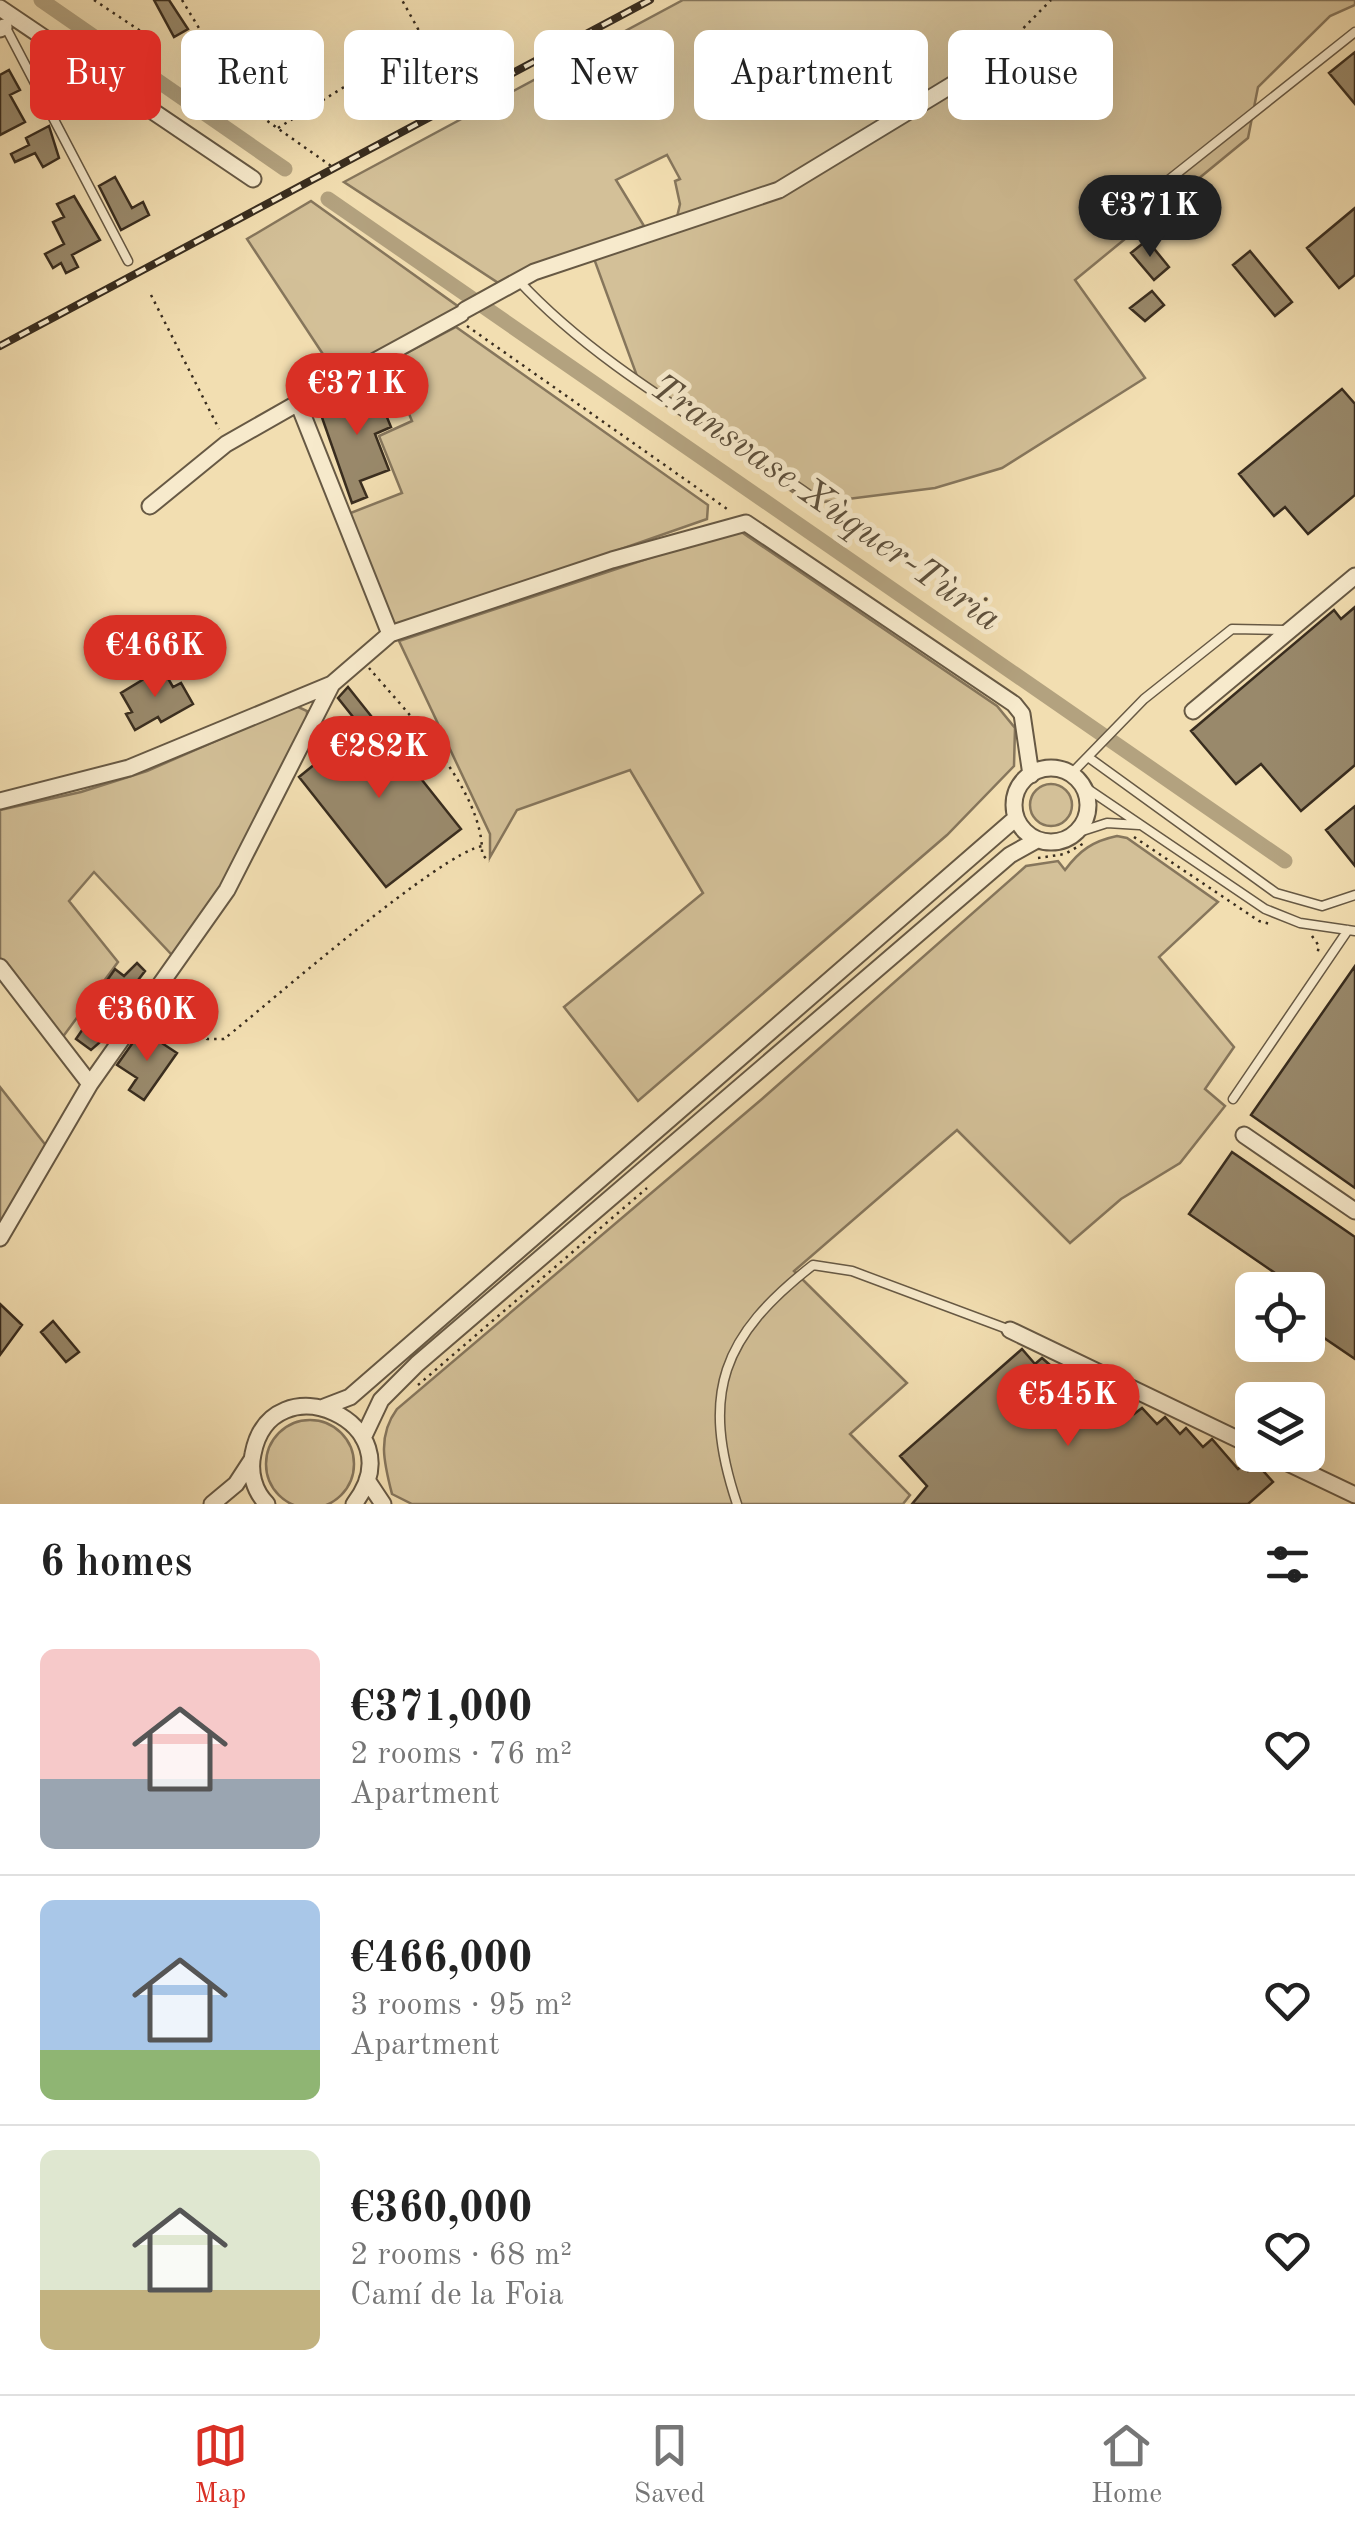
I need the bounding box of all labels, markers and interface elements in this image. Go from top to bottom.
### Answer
chip: Buy [30,30,161,120]
chip: Rent [181,30,324,120]
chip: Filters [344,30,514,120]
chip: New [534,30,674,120]
chip: Apartment [694,30,928,120]
chip: House [948,30,1113,120]
pin: €371K [1080,175,1220,260]
text: €371K [1101,191,1199,223]
pin: €371K [287,353,427,438]
text: €371K [308,369,406,401]
water label: Transvase Xùquer-Tùria [643,369,1007,639]
pin: €466K [85,615,225,700]
text: €466K [106,631,204,663]
pin: €282K [309,716,449,801]
text: €282K [330,732,428,764]
pin: €360K [77,979,217,1064]
text: €360K [98,995,196,1027]
map controls [1235,1272,1325,1472]
button: locate [1235,1272,1325,1362]
pin: €545K [998,1364,1138,1449]
text: €545K [1019,1380,1117,1412]
button: layers [1235,1382,1325,1472]
icon: filters [1260,1537,1315,1592]
text: 6 homes [40,1543,192,1585]
text: €371,000 [350,1688,532,1730]
icon: home [120,1689,240,1809]
icon: heart [1260,1722,1315,1777]
text: 2 rooms · 76 m² [350,1739,572,1771]
text: Apartment [350,1779,500,1811]
text: €466,000 [350,1939,532,1981]
icon: home [120,1940,240,2060]
icon: heart [1260,1973,1315,2028]
text: 3 rooms · 95 m² [350,1990,572,2022]
text: Apartment [350,2030,500,2062]
text: €360,000 [350,2189,532,2231]
icon: home [120,2190,240,2310]
icon: heart [1260,2223,1315,2278]
text: 2 rooms · 68 m² [350,2240,572,2272]
text: Camí de la Foia [350,2280,564,2312]
tab: Map [193,2418,248,2513]
tab: Saved [634,2418,705,2513]
tab: Home [1091,2418,1162,2513]

